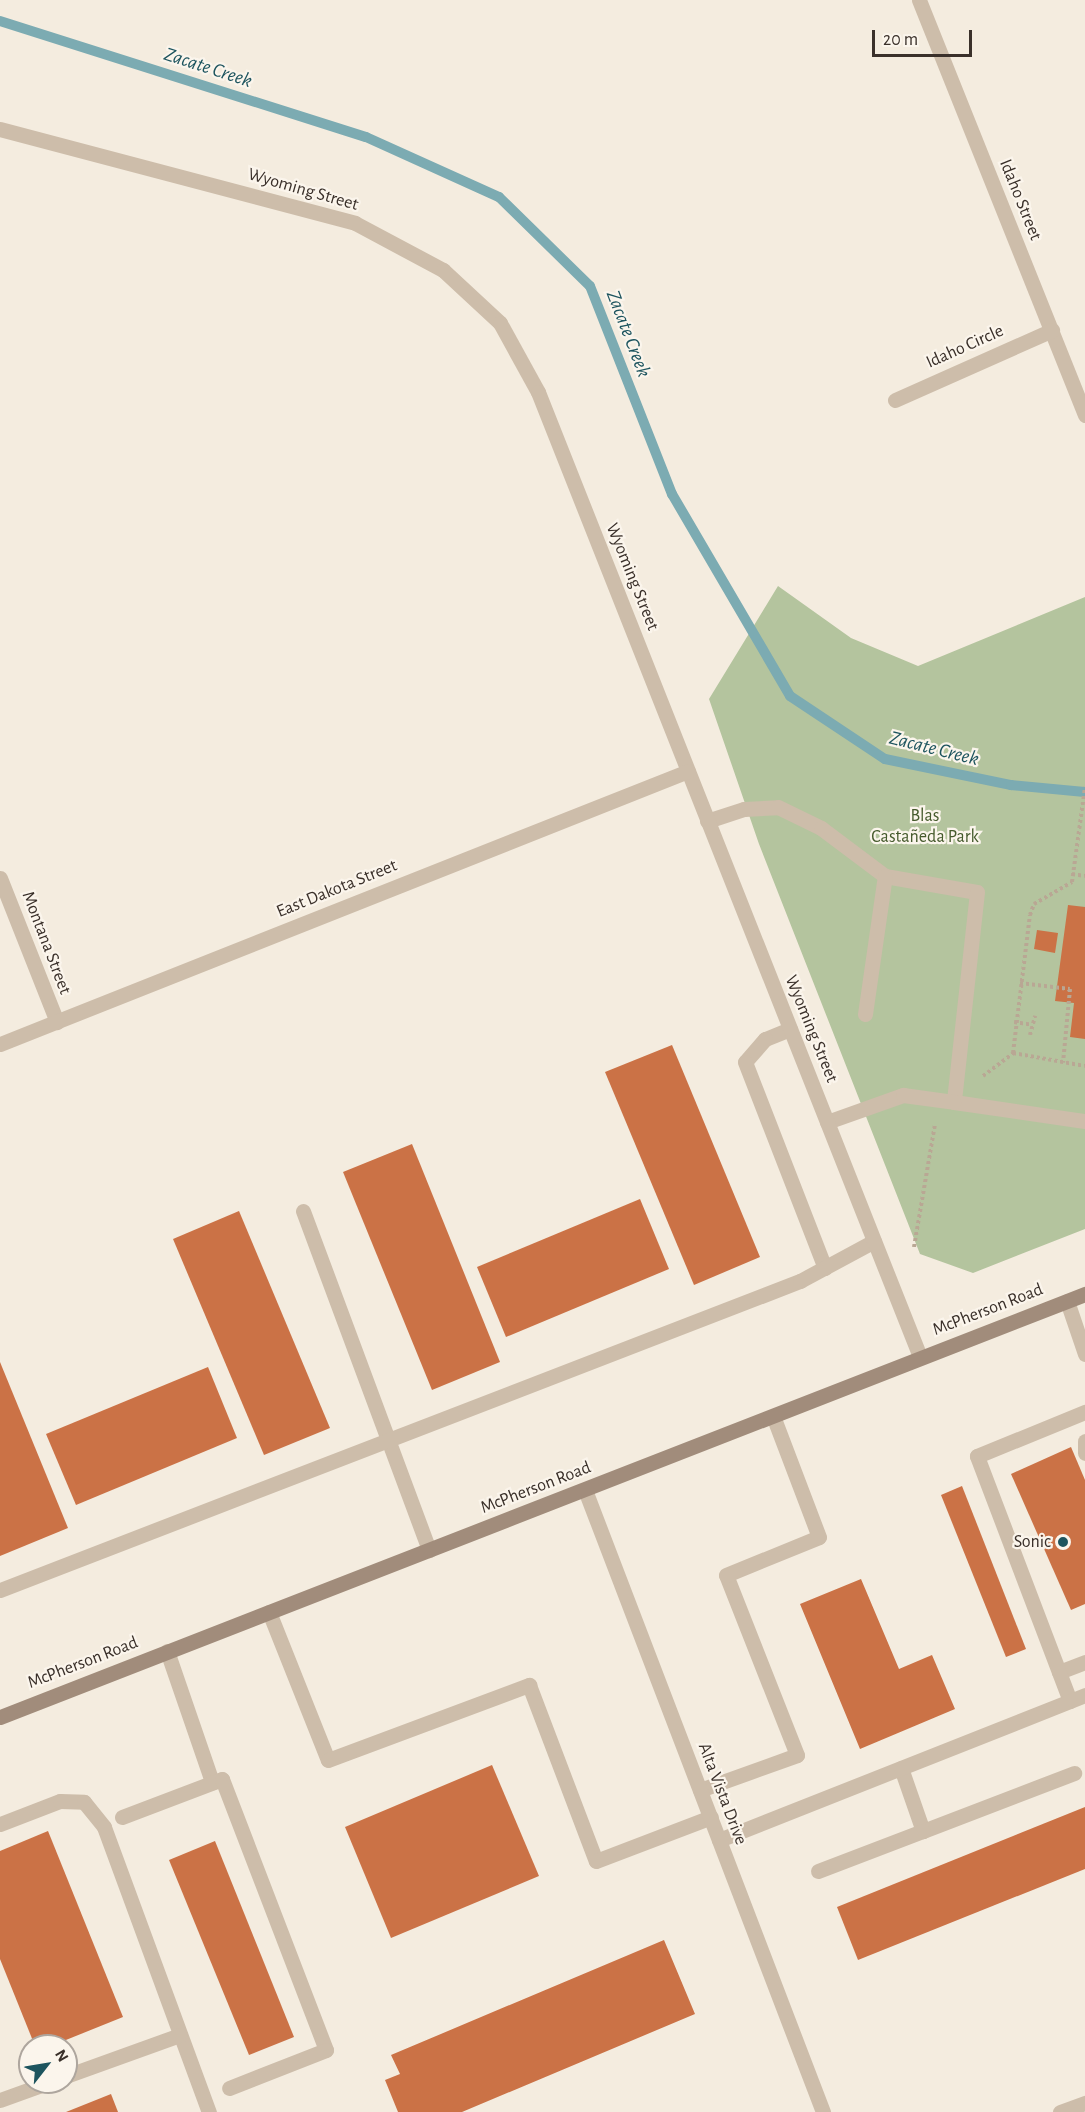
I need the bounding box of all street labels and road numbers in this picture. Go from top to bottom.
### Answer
street label: Idaho Street [994,156,1046,244]
street label: Wyoming Street [245,164,361,216]
street label: Idaho Circle [923,320,1007,374]
street label: Wyoming Street [601,520,663,634]
street label: East Dakota Street [274,855,400,923]
street label: Montana Street [16,888,76,998]
street label: Wyoming Street [780,972,842,1086]
street label: McPherson Road [930,1279,1046,1341]
street label: McPherson Road [478,1457,594,1519]
street label: McPherson Road [25,1632,141,1694]
street label: Alta Vista Drive [693,1740,751,1848]

